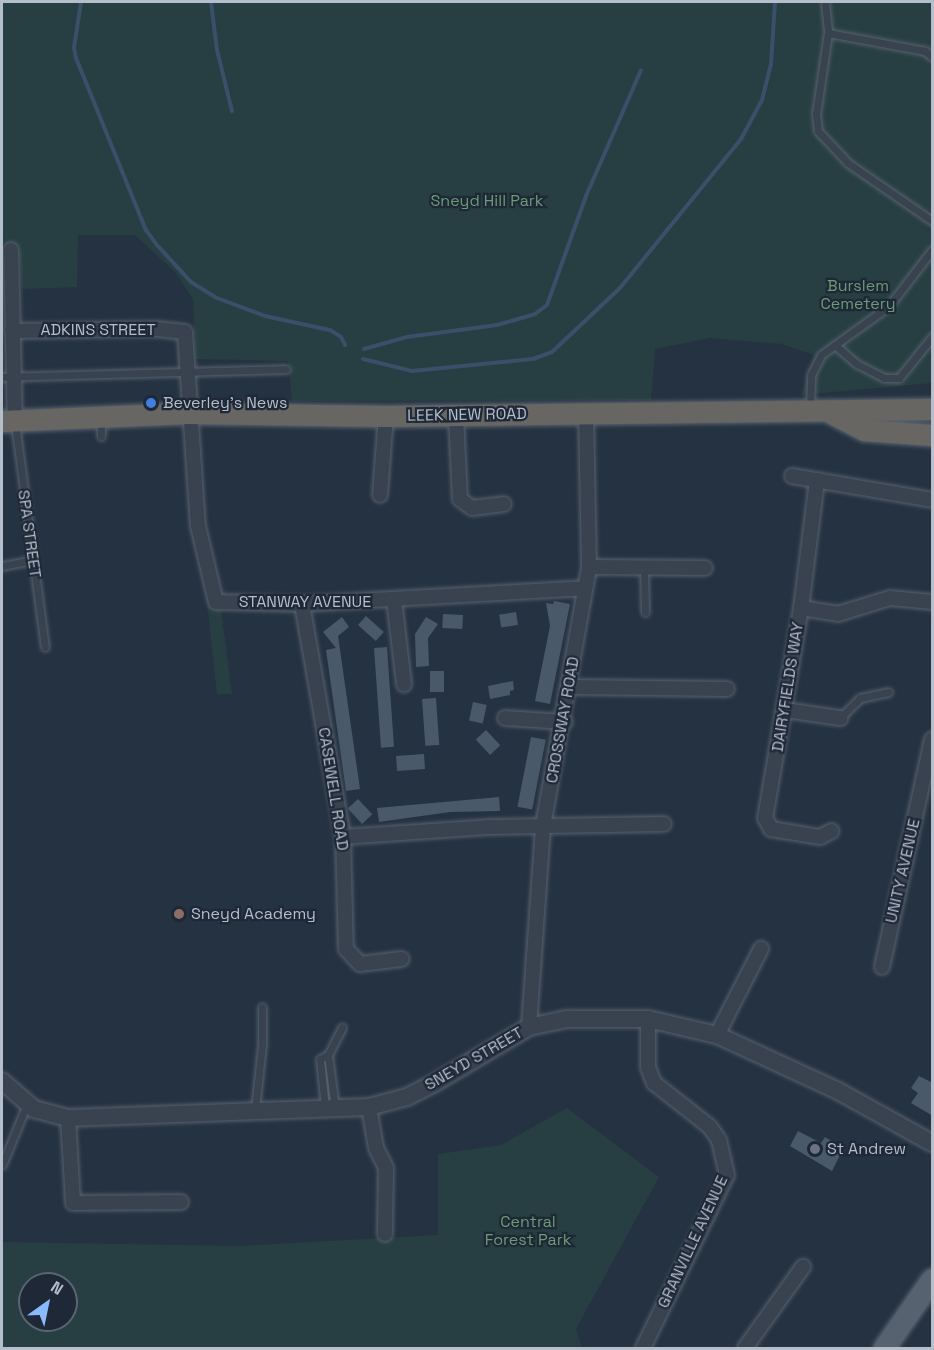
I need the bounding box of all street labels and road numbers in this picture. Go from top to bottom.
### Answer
street label: ADKINS STREET [40,320,156,340]
street label: LEEK NEW ROAD [407,404,527,426]
street label: SPA STREET [13,489,45,579]
street label: STANWAY AVENUE [239,592,371,612]
street label: DAIRYFIELDS WAY [768,621,808,753]
street label: CROSSWAY ROAD [542,655,584,785]
street label: CASEWELL ROAD [314,726,352,852]
street label: UNITY AVENUE [882,817,924,925]
street label: SNEYD STREET [421,1023,527,1095]
street label: GRANVILLE AVENUE [654,1173,732,1311]

